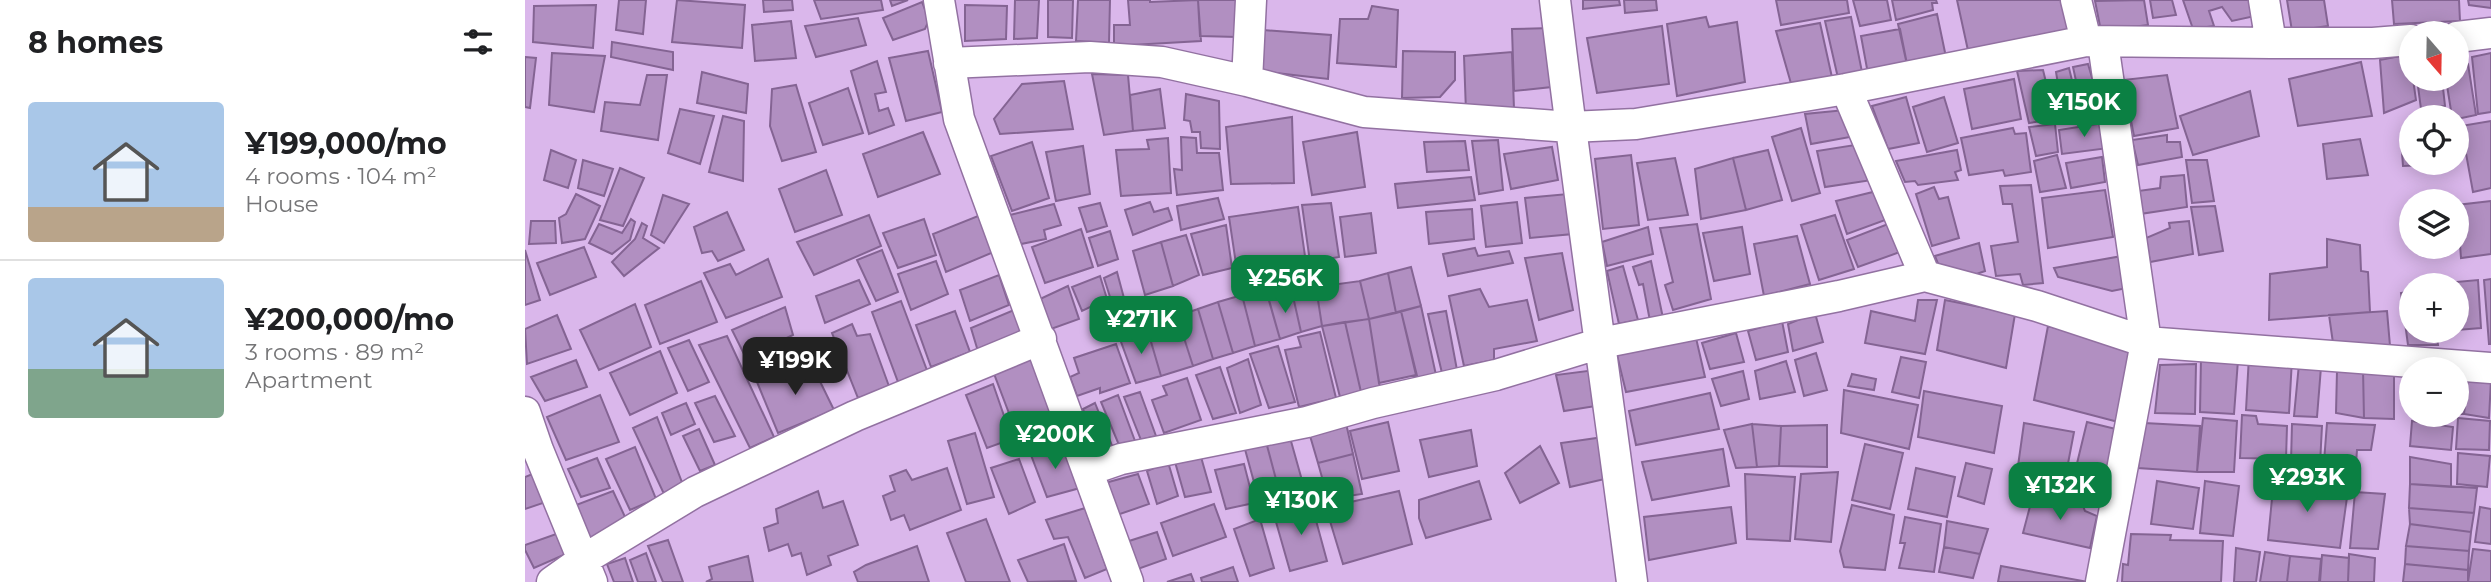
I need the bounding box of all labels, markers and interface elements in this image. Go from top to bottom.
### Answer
north arrow [2399,21,2469,91]
map controls [2399,21,2469,427]
icon: filters [459,23,497,61]
text: 8 homes [28,24,163,61]
pin: ¥150K [2035,80,2133,139]
text: ¥150K [2048,88,2120,116]
button: locate [2399,105,2469,175]
text: ¥199,000/mo [245,125,447,162]
icon: home [84,130,168,214]
text: 4 rooms · 104 m² [245,162,437,190]
button: layers [2399,189,2469,259]
text: House [245,190,319,218]
pin: ¥256K [1236,256,1334,315]
text: ¥256K [1247,264,1323,292]
button: + [2399,273,2469,343]
pin: ¥271K [1092,296,1190,356]
text: ¥200,000/mo [245,301,454,338]
text: ¥271K [1105,305,1177,333]
icon: home [84,306,168,390]
text: 3 rooms · 89 m² [245,338,424,366]
pin: ¥199K [746,338,844,397]
text: ¥199K [759,346,831,374]
button: − [2399,357,2469,427]
text: Apartment [245,366,373,394]
pin: ¥200K [1006,412,1104,471]
text: ¥200K [1016,420,1094,448]
pin: ¥293K [2258,454,2356,514]
pin: ¥132K [2011,462,2109,522]
text: ¥293K [2269,463,2345,491]
text: ¥132K [2025,471,2095,499]
pin: ¥130K [1252,477,1350,537]
text: ¥130K [1265,486,1337,514]

